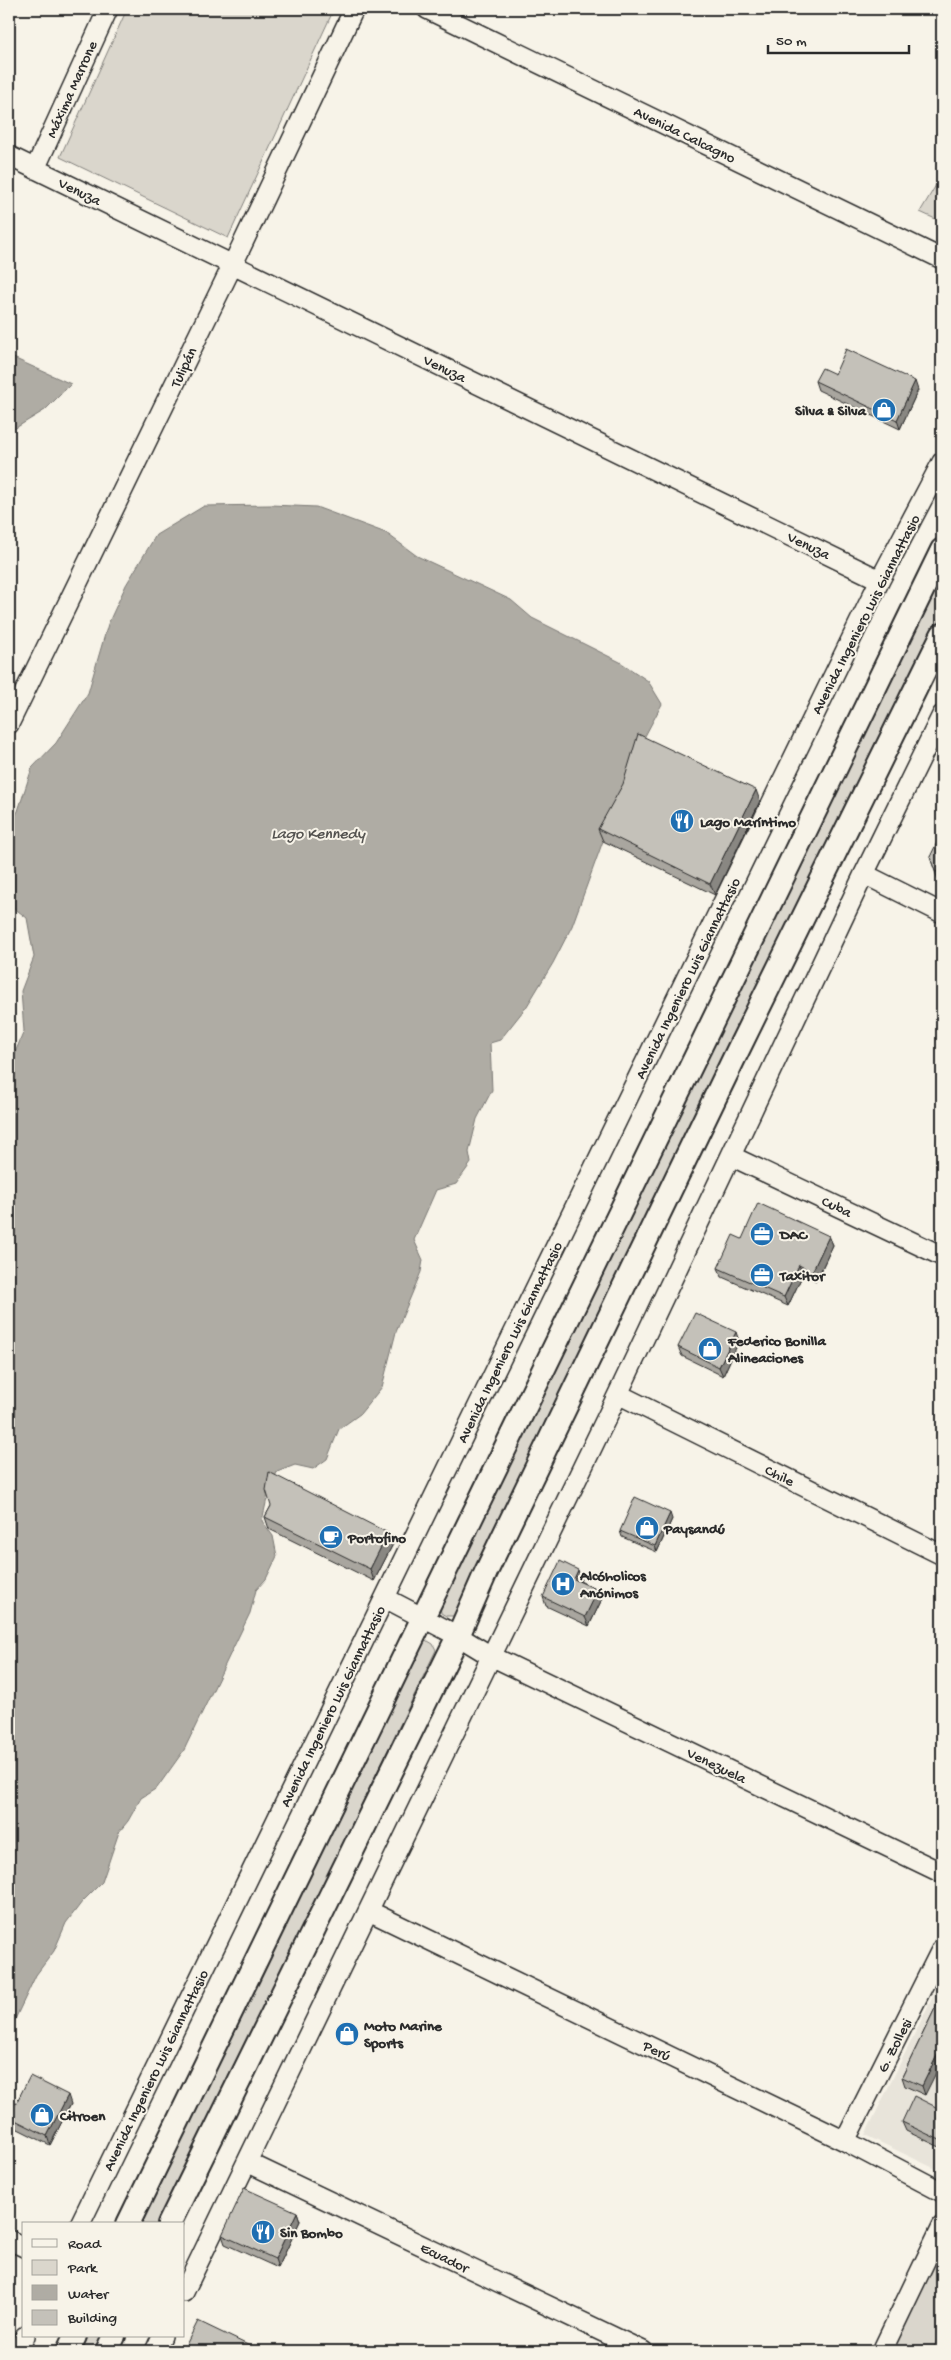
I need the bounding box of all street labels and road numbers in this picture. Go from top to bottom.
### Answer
street label: Máxima Marrone [43,38,102,141]
street label: Avenida Calcagno [630,103,738,168]
street label: Venuza [54,174,104,211]
street label: Tulipán [167,345,202,392]
street label: Venuza [419,351,469,388]
street label: Avenida Ingeniero Luis Giannattasio [808,512,925,718]
street label: Venuza [783,528,833,565]
street label: Avenida Ingeniero Luis Giannattasio [632,875,746,1082]
street label: Cuba [818,1193,855,1223]
street label: Avenida Ingeniero Luis Giannattasio [454,1239,568,1446]
street label: Chile [761,1462,797,1492]
street label: Avenida Ingeniero Luis Giannattasio [277,1603,391,1810]
street label: Venezuela [683,1744,749,1789]
street label: Avenida Ingeniero Luis Giannattasio [100,1967,214,2174]
street label: G. Zollesi [875,2016,917,2076]
street label: Perú [639,2037,673,2066]
street label: Ecuador [417,2239,473,2279]

